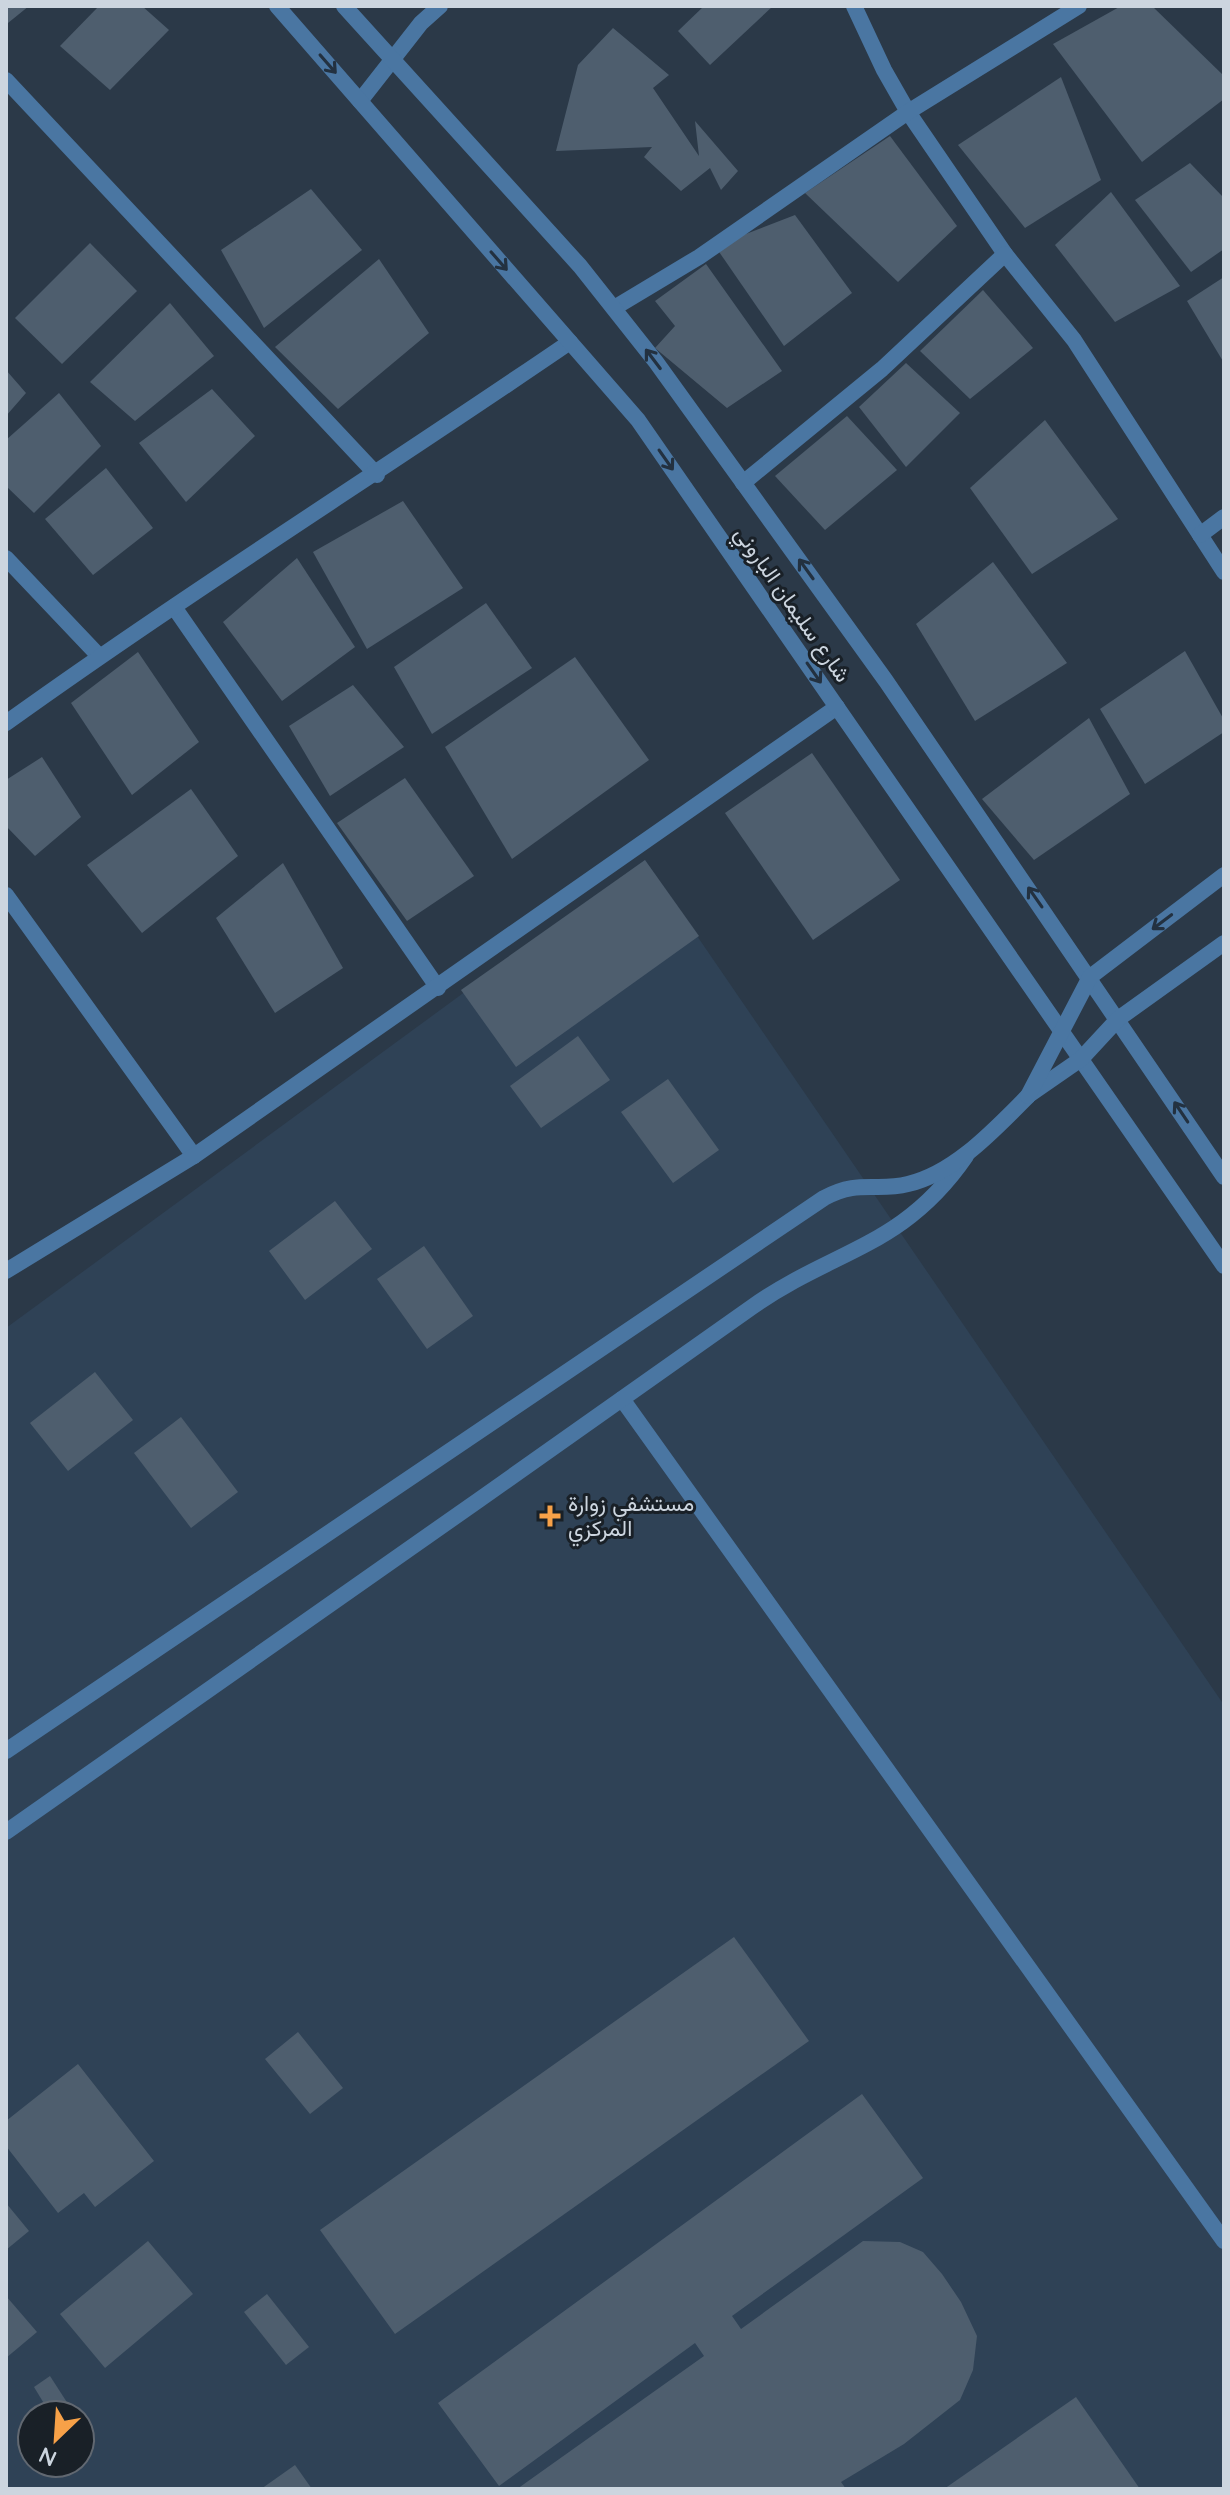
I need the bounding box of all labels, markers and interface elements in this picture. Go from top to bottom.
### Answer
one-way arrow [319,54,337,74]
one-way arrow [490,250,508,270]
one-way arrow [645,349,662,370]
one-way arrow [658,448,674,470]
street label: شارع سليمان الباروني [725,521,857,690]
one-way arrow [797,559,814,581]
one-way arrow [806,662,822,684]
one-way arrow [1027,887,1043,909]
one-way arrow [1152,914,1173,931]
one-way arrow [1172,1102,1189,1124]
place label: مستشفي زوارة المركزي [568,1489,694,1547]
marker: مستشفي زوارة المركزي [539,1505,561,1527]
north arrow [16,2399,96,2479]
text: N [34,2441,61,2473]

